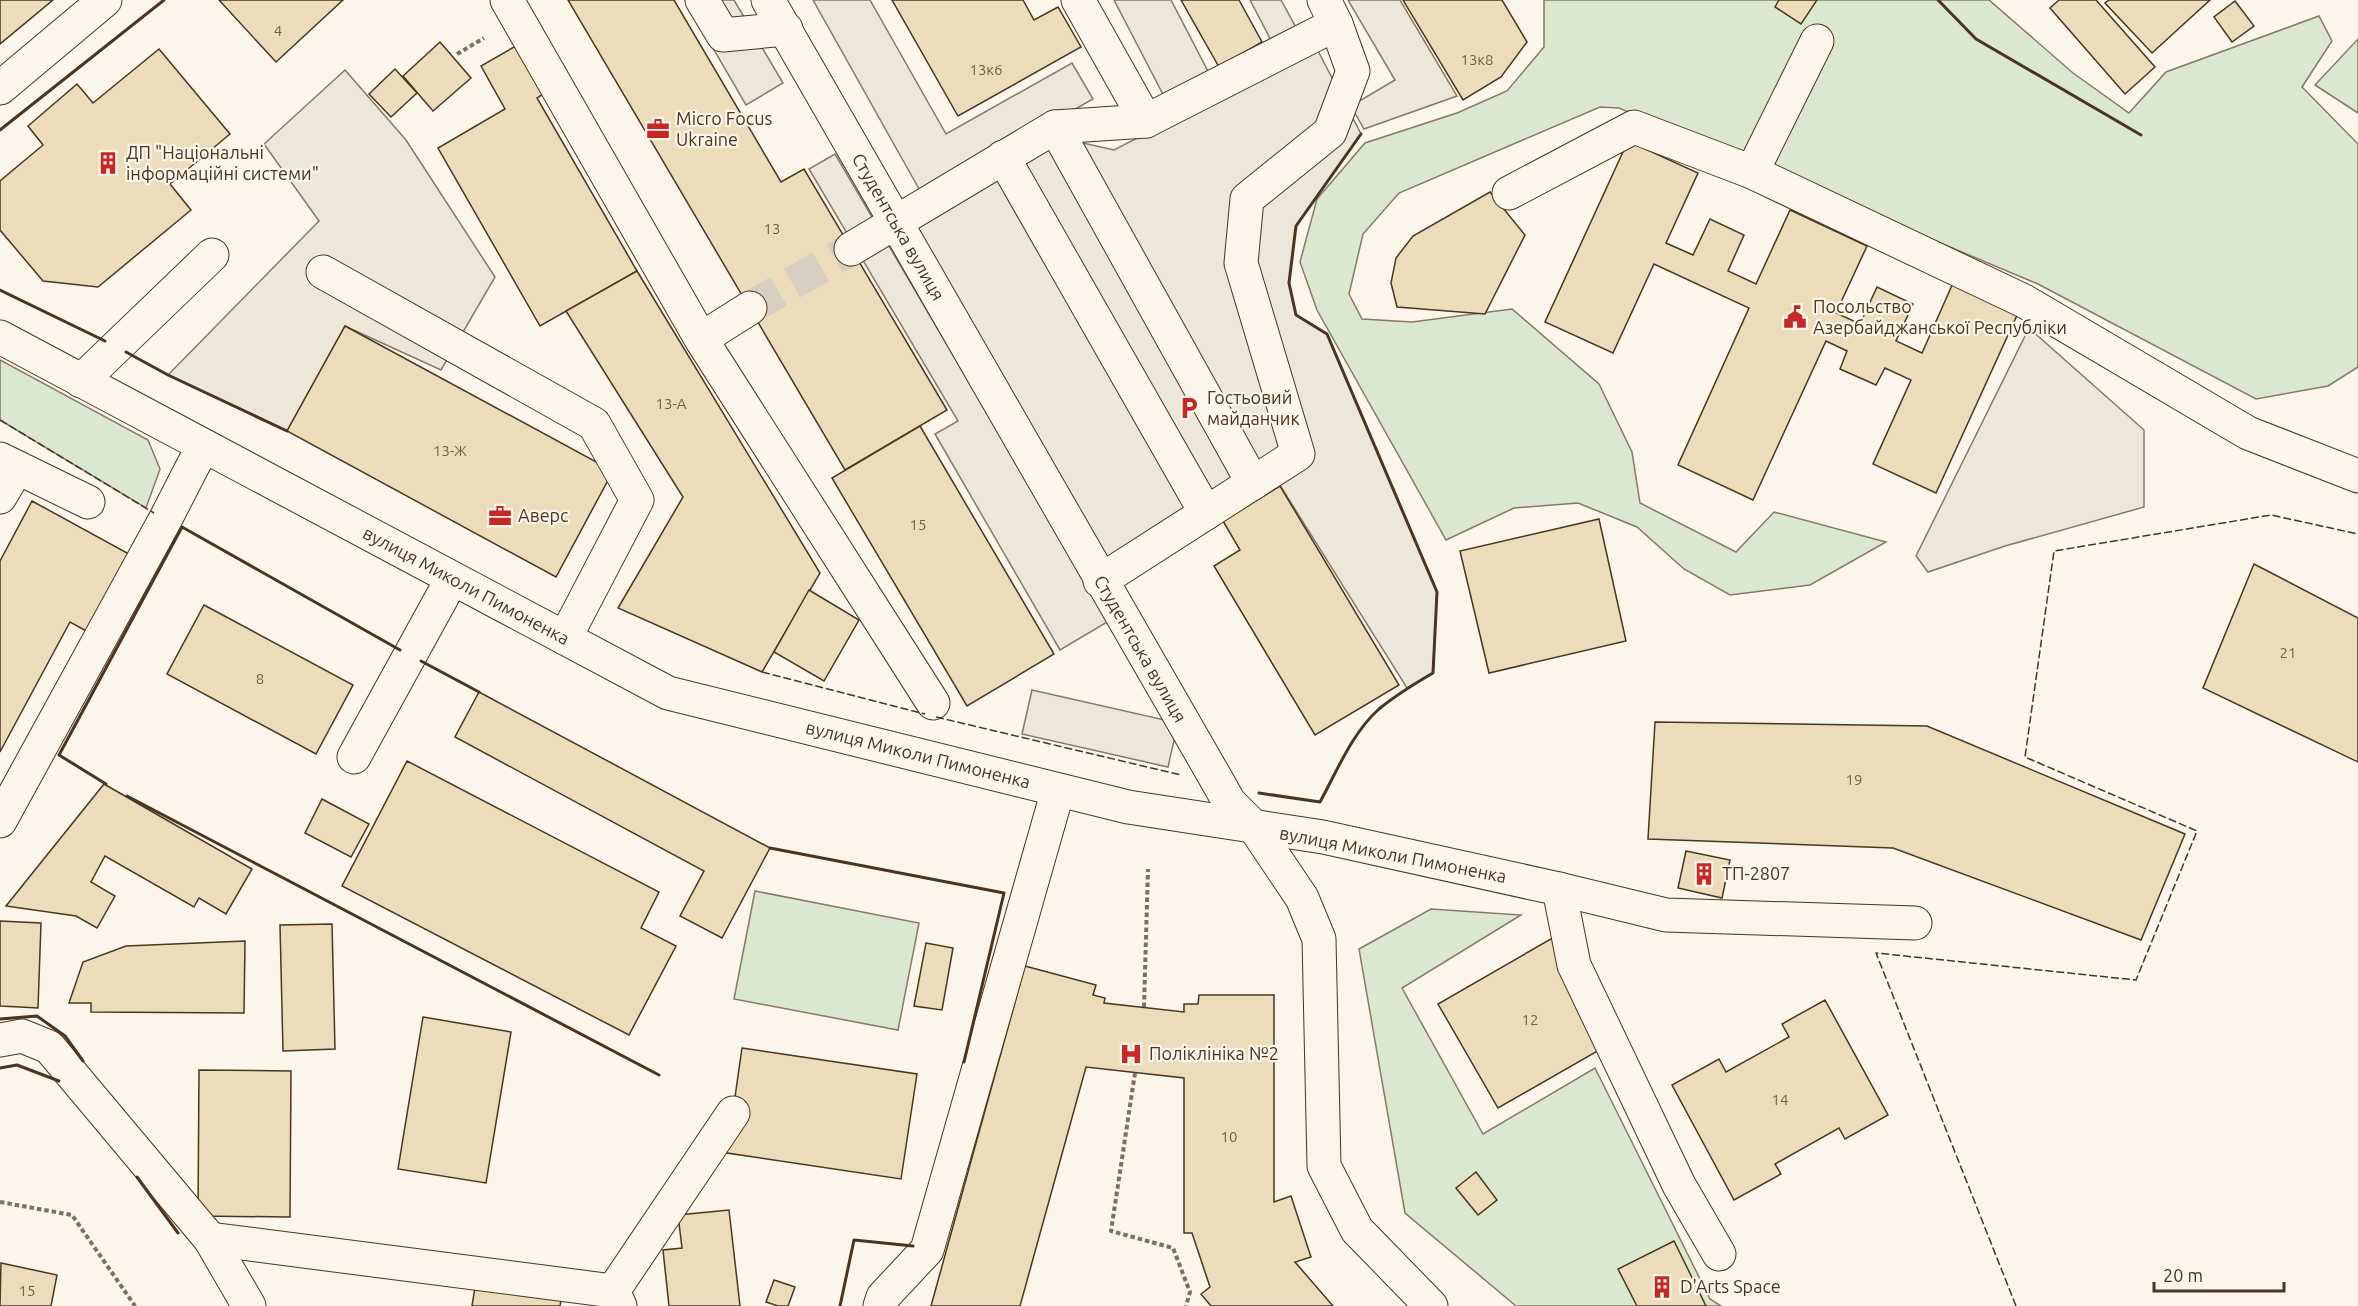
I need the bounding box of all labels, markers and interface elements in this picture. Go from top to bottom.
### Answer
house number: 4 [274,22,282,39]
house number: 13к8 [1460,51,1494,68]
house number: 13к6 [969,61,1003,78]
place label: Micro Focus Ukraine [676,108,772,149]
office icon: Micro Focus Ukraine [645,116,671,142]
place label: ДП "Національні інформаційні системи" [126,142,319,183]
street label: Студентська вулиця [849,149,949,304]
building icon: ДП "Національні інформаційні системи" [95,150,121,176]
house number: 13 [764,220,780,237]
place label: Посольство Азербайджанської Республіки [1813,296,2067,337]
public building icon: Посольство Азербайджанської Республіки [1782,304,1808,330]
place label: Гостьовий майданчик [1207,387,1300,428]
house number: 13-А [655,395,687,412]
parking icon: Гостьовий майданчик [1176,395,1202,421]
house number: 13-Ж [433,442,467,459]
office icon: Аверс [487,503,513,529]
place label: Аверс [518,505,568,525]
house number: 15 [910,516,926,533]
street label: вулиця Миколи Пимоненка [360,522,573,648]
street label: Студентська вулиця [1091,571,1191,726]
house number: 21 [2280,644,2296,661]
house number: 8 [256,670,264,687]
street label: вулиця Миколи Пимоненка [804,716,1033,792]
house number: 19 [1846,771,1862,788]
street label: вулиця Миколи Пимоненка [1278,822,1508,886]
building icon: ТП-2807 [1691,861,1717,887]
place label: ТП-2807 [1722,863,1790,883]
house number: 12 [1522,1011,1538,1028]
hospital icon: Поліклініка №2 [1118,1041,1144,1067]
place label: Поліклініка №2 [1149,1043,1279,1063]
house number: 14 [1772,1091,1788,1108]
house number: 10 [1221,1128,1237,1145]
scale bar [2154,1255,2284,1293]
text: 20 m [2163,1265,2203,1285]
building icon: D'Arts Space [1649,1274,1675,1300]
place label: D'Arts Space [1680,1276,1781,1296]
house number: 15 [19,1282,35,1299]

